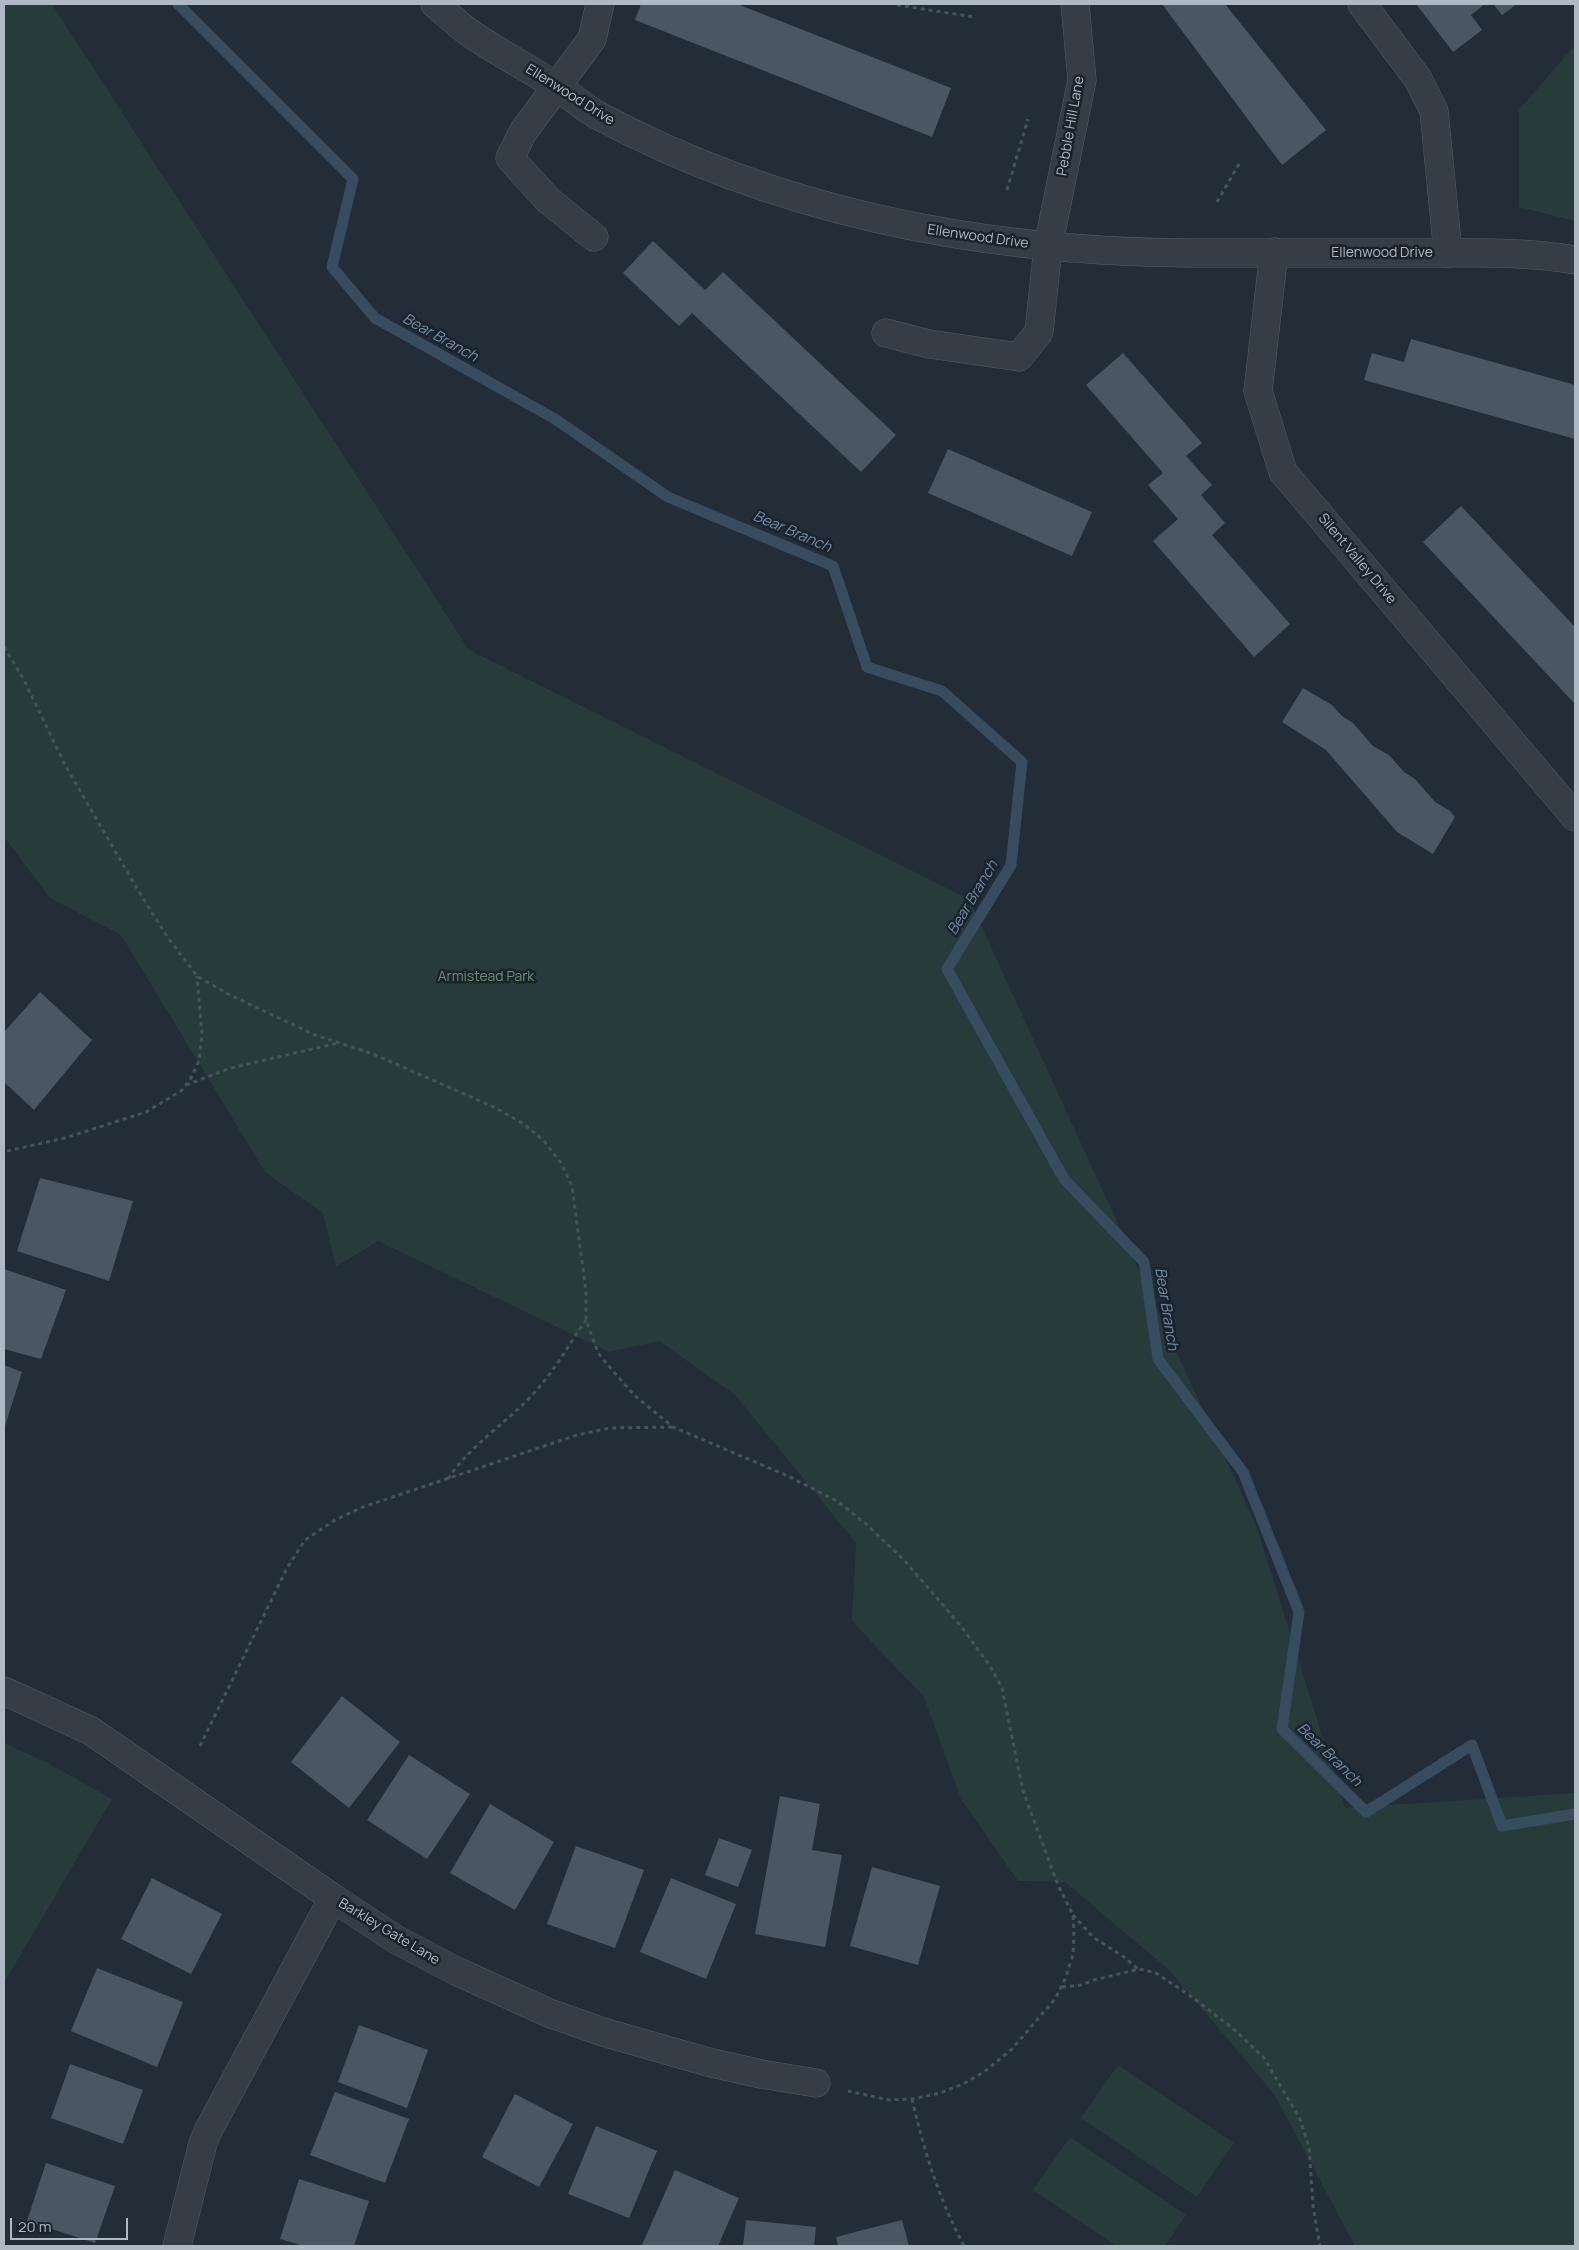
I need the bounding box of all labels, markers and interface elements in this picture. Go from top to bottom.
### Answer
street label: Ellenwood Drive [522,61,618,129]
street label: Pebble Hill Lane [1054,75,1088,177]
street label: Ellenwood Drive [926,222,1030,252]
street label: Ellenwood Drive [1331,245,1433,261]
water label: Bear Branch [399,310,481,366]
water label: Bear Branch [750,507,834,557]
street label: Silent Valley Drive [1314,510,1400,608]
water label: Bear Branch [944,858,1002,938]
park label: Armistead Park [438,969,534,985]
water label: Bear Branch [1151,1266,1181,1352]
water label: Bear Branch [1293,1720,1365,1790]
street label: Barkley Gate Lane [335,1895,443,1969]
scale bar [12,2208,130,2240]
text: 20 m [18,2216,51,2237]

